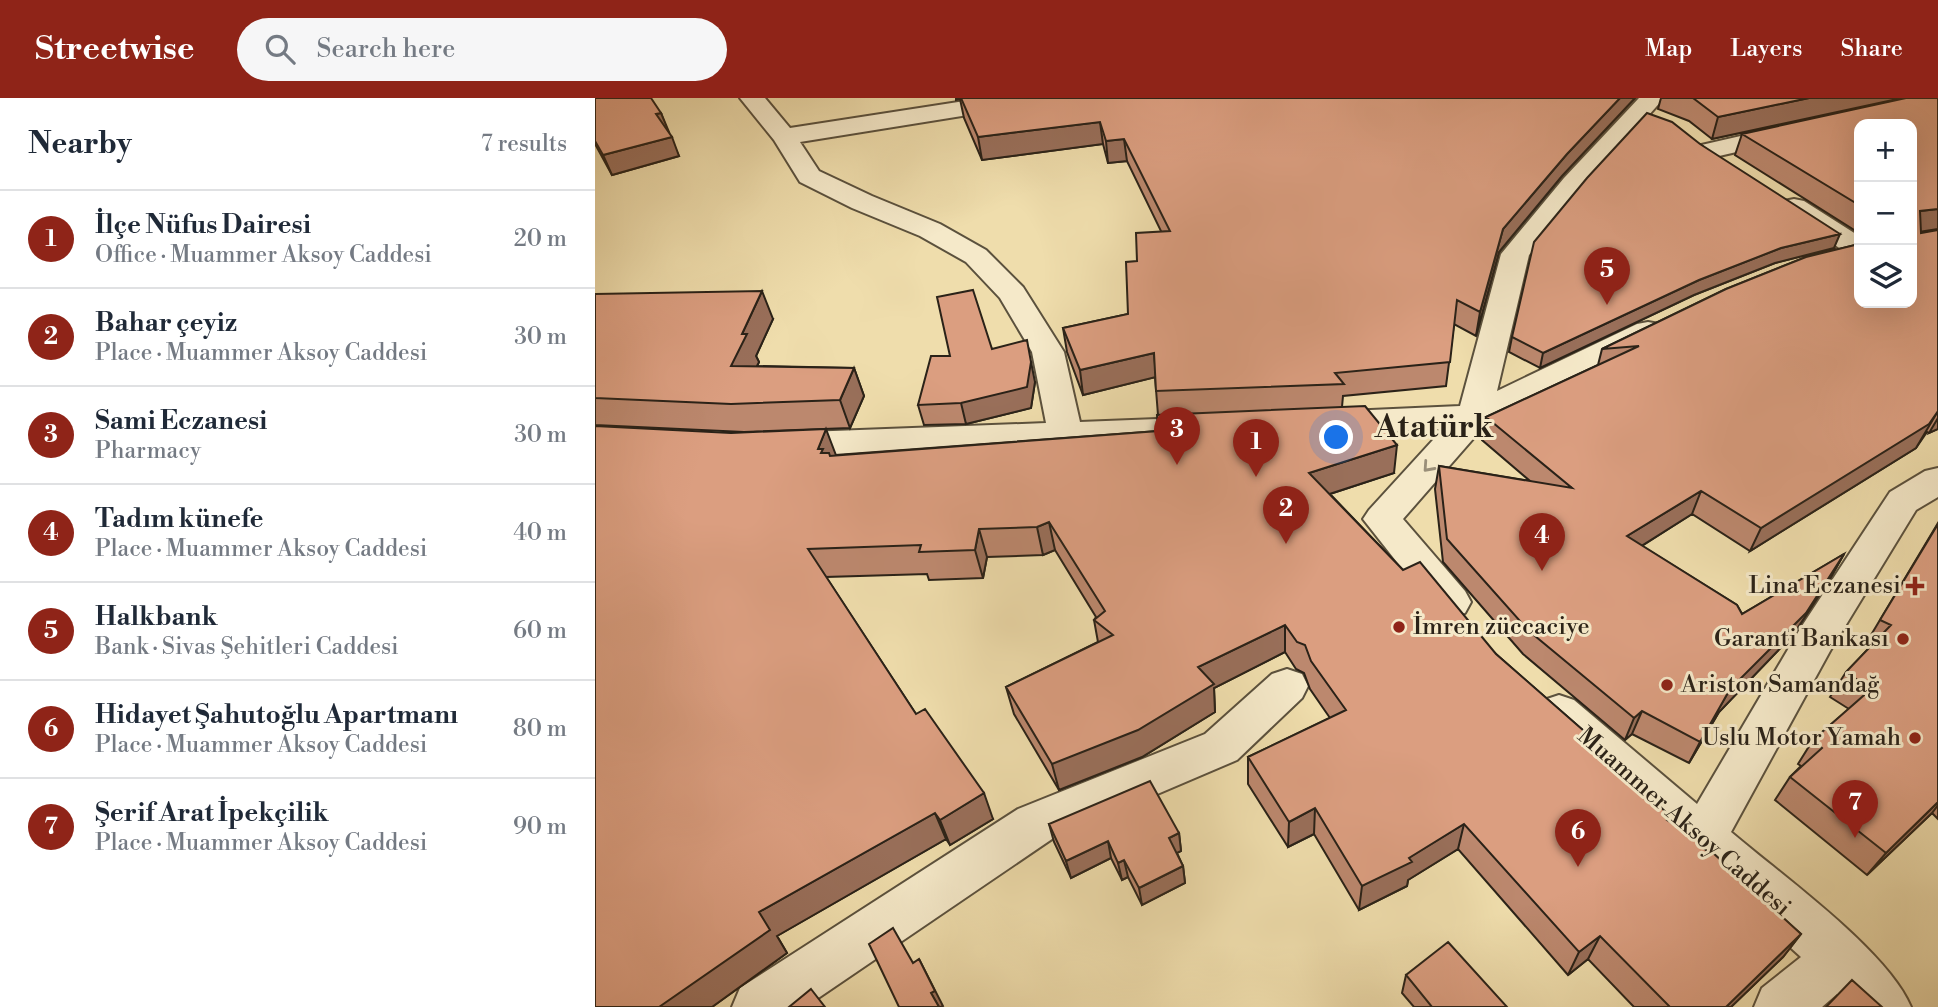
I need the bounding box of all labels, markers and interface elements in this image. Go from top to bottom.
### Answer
search box [237,18,727,81]
text: Streetwise [35,29,195,70]
icon: search [261,30,299,68]
text: Search here [317,33,455,65]
text: Map [1645,34,1692,64]
text: Layers [1730,34,1802,64]
text: Share [1840,34,1903,64]
map controls [1854,119,1917,308]
button: + [1854,119,1917,182]
text: Nearby [28,125,132,163]
text: 7 results [481,130,567,158]
button: − [1854,182,1917,245]
text: İlçe Nüfus Dairesi [95,209,311,241]
text: 1 [45,225,57,253]
text: 20 m [514,225,567,253]
text: Office · Muammer Aksoy Caddesi [95,241,432,269]
button: layers [1854,245,1917,308]
pin: 5 [1584,247,1630,305]
text: Bahar çeyiz [95,307,237,339]
text: 2 [44,323,58,351]
text: 30 m [514,323,567,351]
text: Place · Muammer Aksoy Caddesi [95,339,427,367]
text: Sami Eczanesi [95,405,267,437]
pin: 3 [1154,407,1200,465]
district label: Atatürk [1374,407,1495,447]
pin: 1 [1233,419,1279,477]
your location [1319,420,1353,454]
text: 3 [44,421,58,449]
text: 30 m [514,421,567,449]
text: Pharmacy [95,437,201,465]
one-way arrow [1424,459,1437,472]
pin: 2 [1263,486,1309,544]
text: Tadım künefe [95,503,264,535]
pin: 4 [1519,513,1565,571]
text: 4 [43,519,59,547]
text: 40 m [513,519,567,547]
text: Place · Muammer Aksoy Caddesi [95,535,427,563]
place label: Lina Eczanesi [1749,571,1901,601]
marker: Lina Eczanesi [1907,578,1923,594]
text: Halkbank [95,601,218,633]
place label: İmren züccaciye [1413,611,1590,642]
text: 5 [44,617,58,645]
text: 60 m [513,617,567,645]
marker: İmren züccaciye [1391,619,1407,635]
place label: Garanti Bankası [1714,624,1889,654]
marker: Garanti Bankası [1895,631,1911,647]
text: Bank · Sivas Şehitleri Caddesi [95,633,399,661]
place label: Ariston Samandağ [1680,670,1880,700]
marker: Ariston Samandağ [1659,677,1675,693]
text: Hidayet Şahutoğlu Apartmanı [95,699,458,731]
text: 6 [44,715,58,743]
text: 80 m [513,715,567,743]
street label: Muammer Aksoy Caddesi [1571,721,1797,923]
place label: Uslu Motor Yamah [1702,723,1901,753]
marker: Uslu Motor Yamah [1907,730,1923,746]
text: Place · Muammer Aksoy Caddesi [95,731,427,759]
pin: 7 [1832,780,1878,838]
text: Şerif Arat İpekçilik [95,797,329,829]
pin: 6 [1555,809,1601,867]
text: 7 [44,813,58,841]
text: 90 m [513,813,567,841]
text: Place · Muammer Aksoy Caddesi [95,829,427,857]

